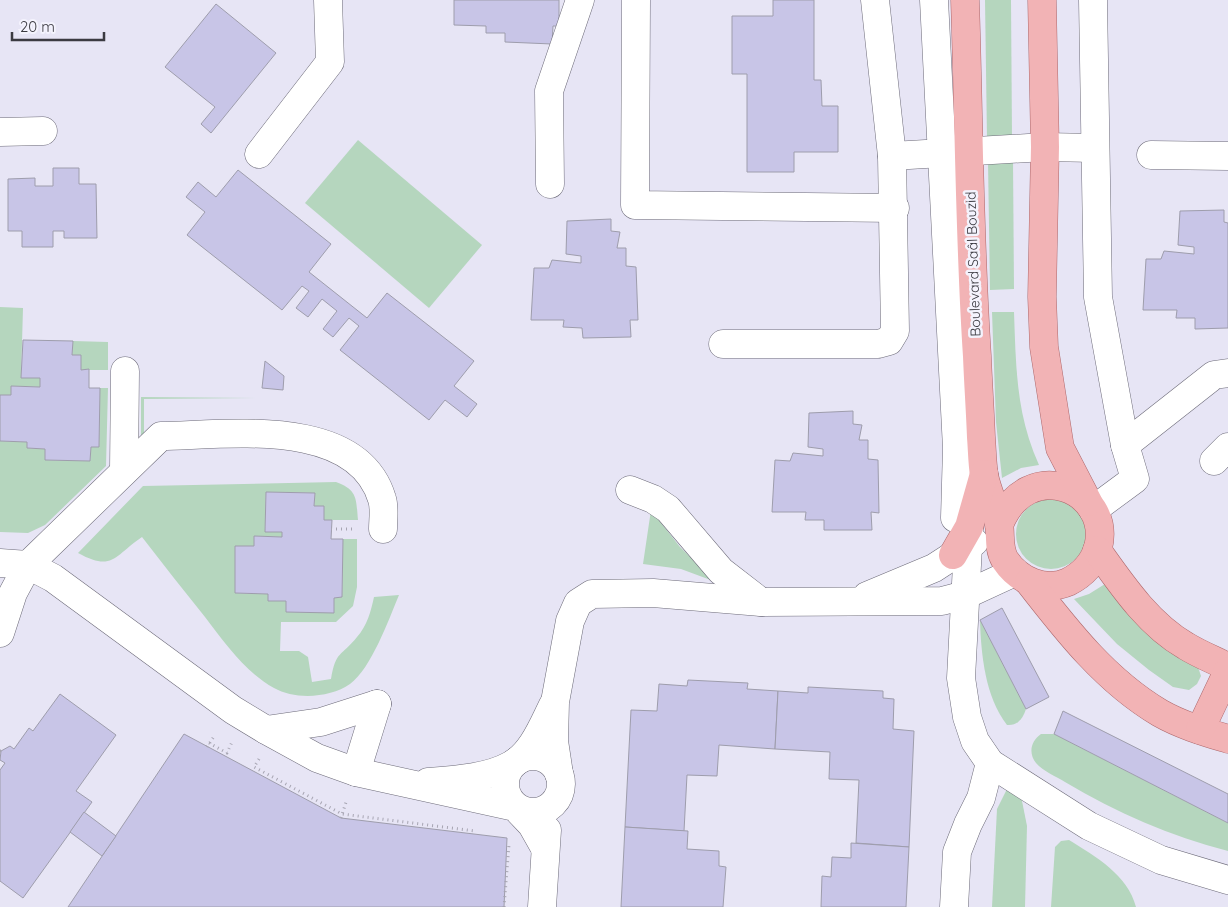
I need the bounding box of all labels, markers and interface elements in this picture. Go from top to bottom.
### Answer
scale bar [12,10,105,42]
text: 20 m [20,17,55,36]
street label: Boulevard Saâl Bouzid [961,191,985,337]

